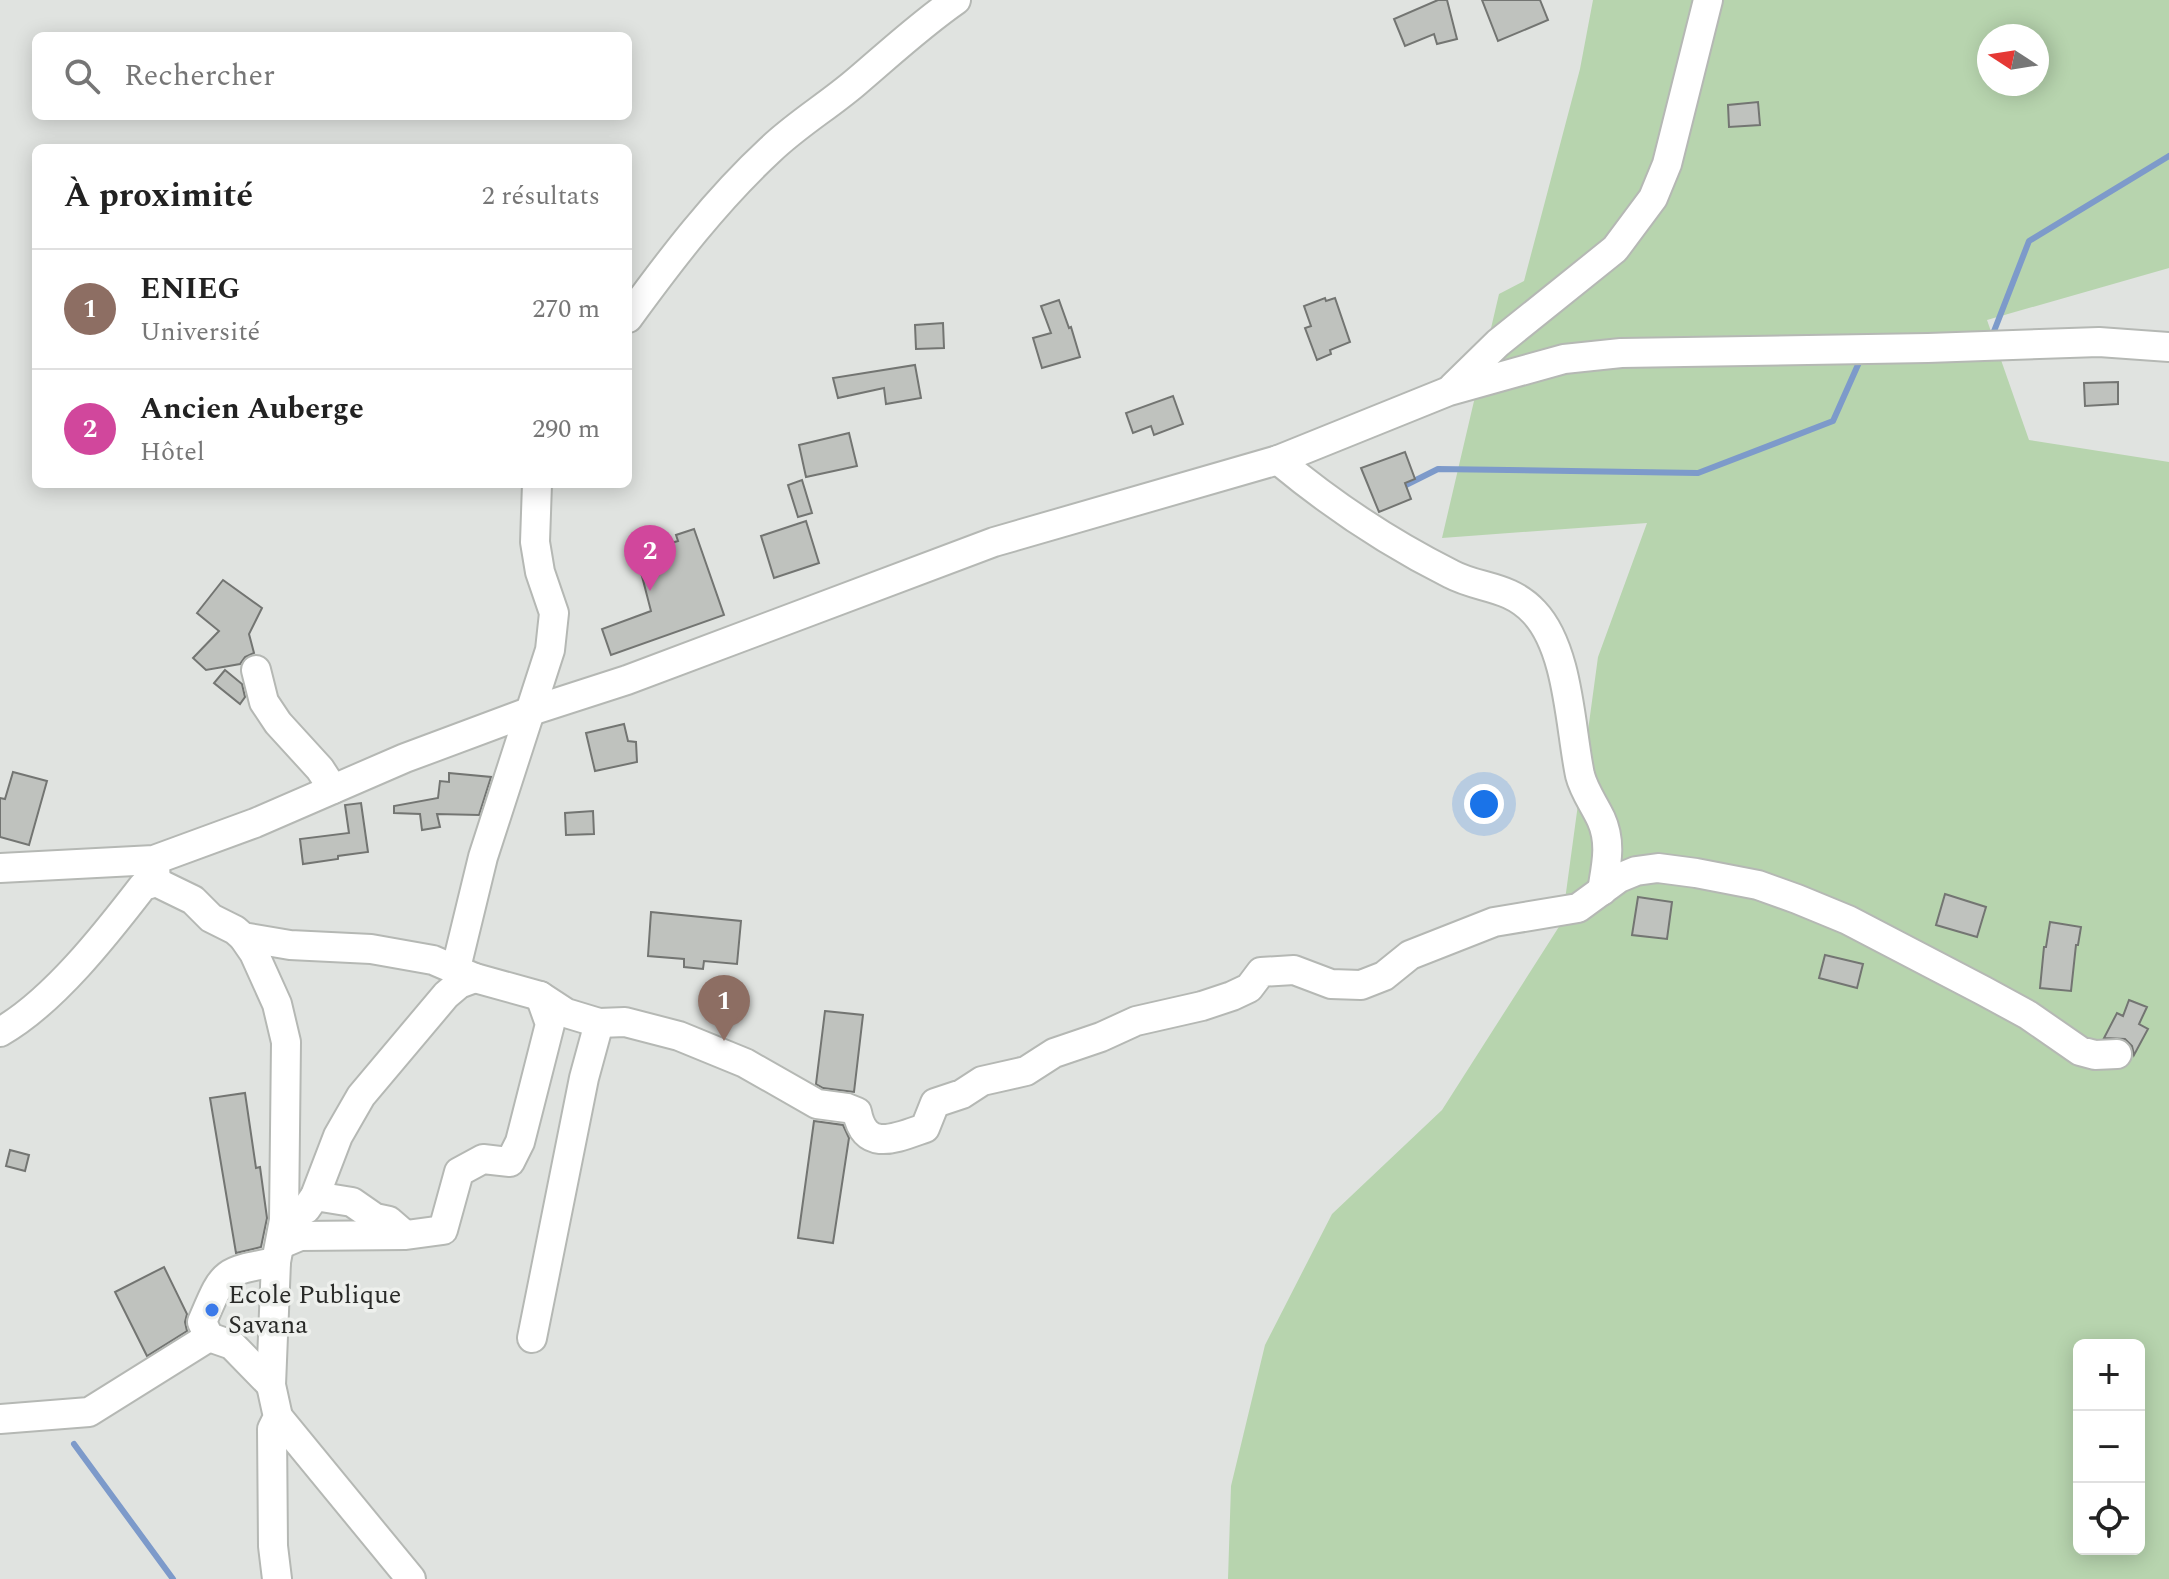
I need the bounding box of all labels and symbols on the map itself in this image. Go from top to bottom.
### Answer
north arrow [1977,24,2049,96]
pin: 2 [624,525,676,591]
your location [1464,784,1504,824]
pin: 1 [698,975,750,1041]
place label: Ecole Publique Savana [228,1275,401,1345]
marker: Ecole Publique Savana [203,1301,221,1319]

